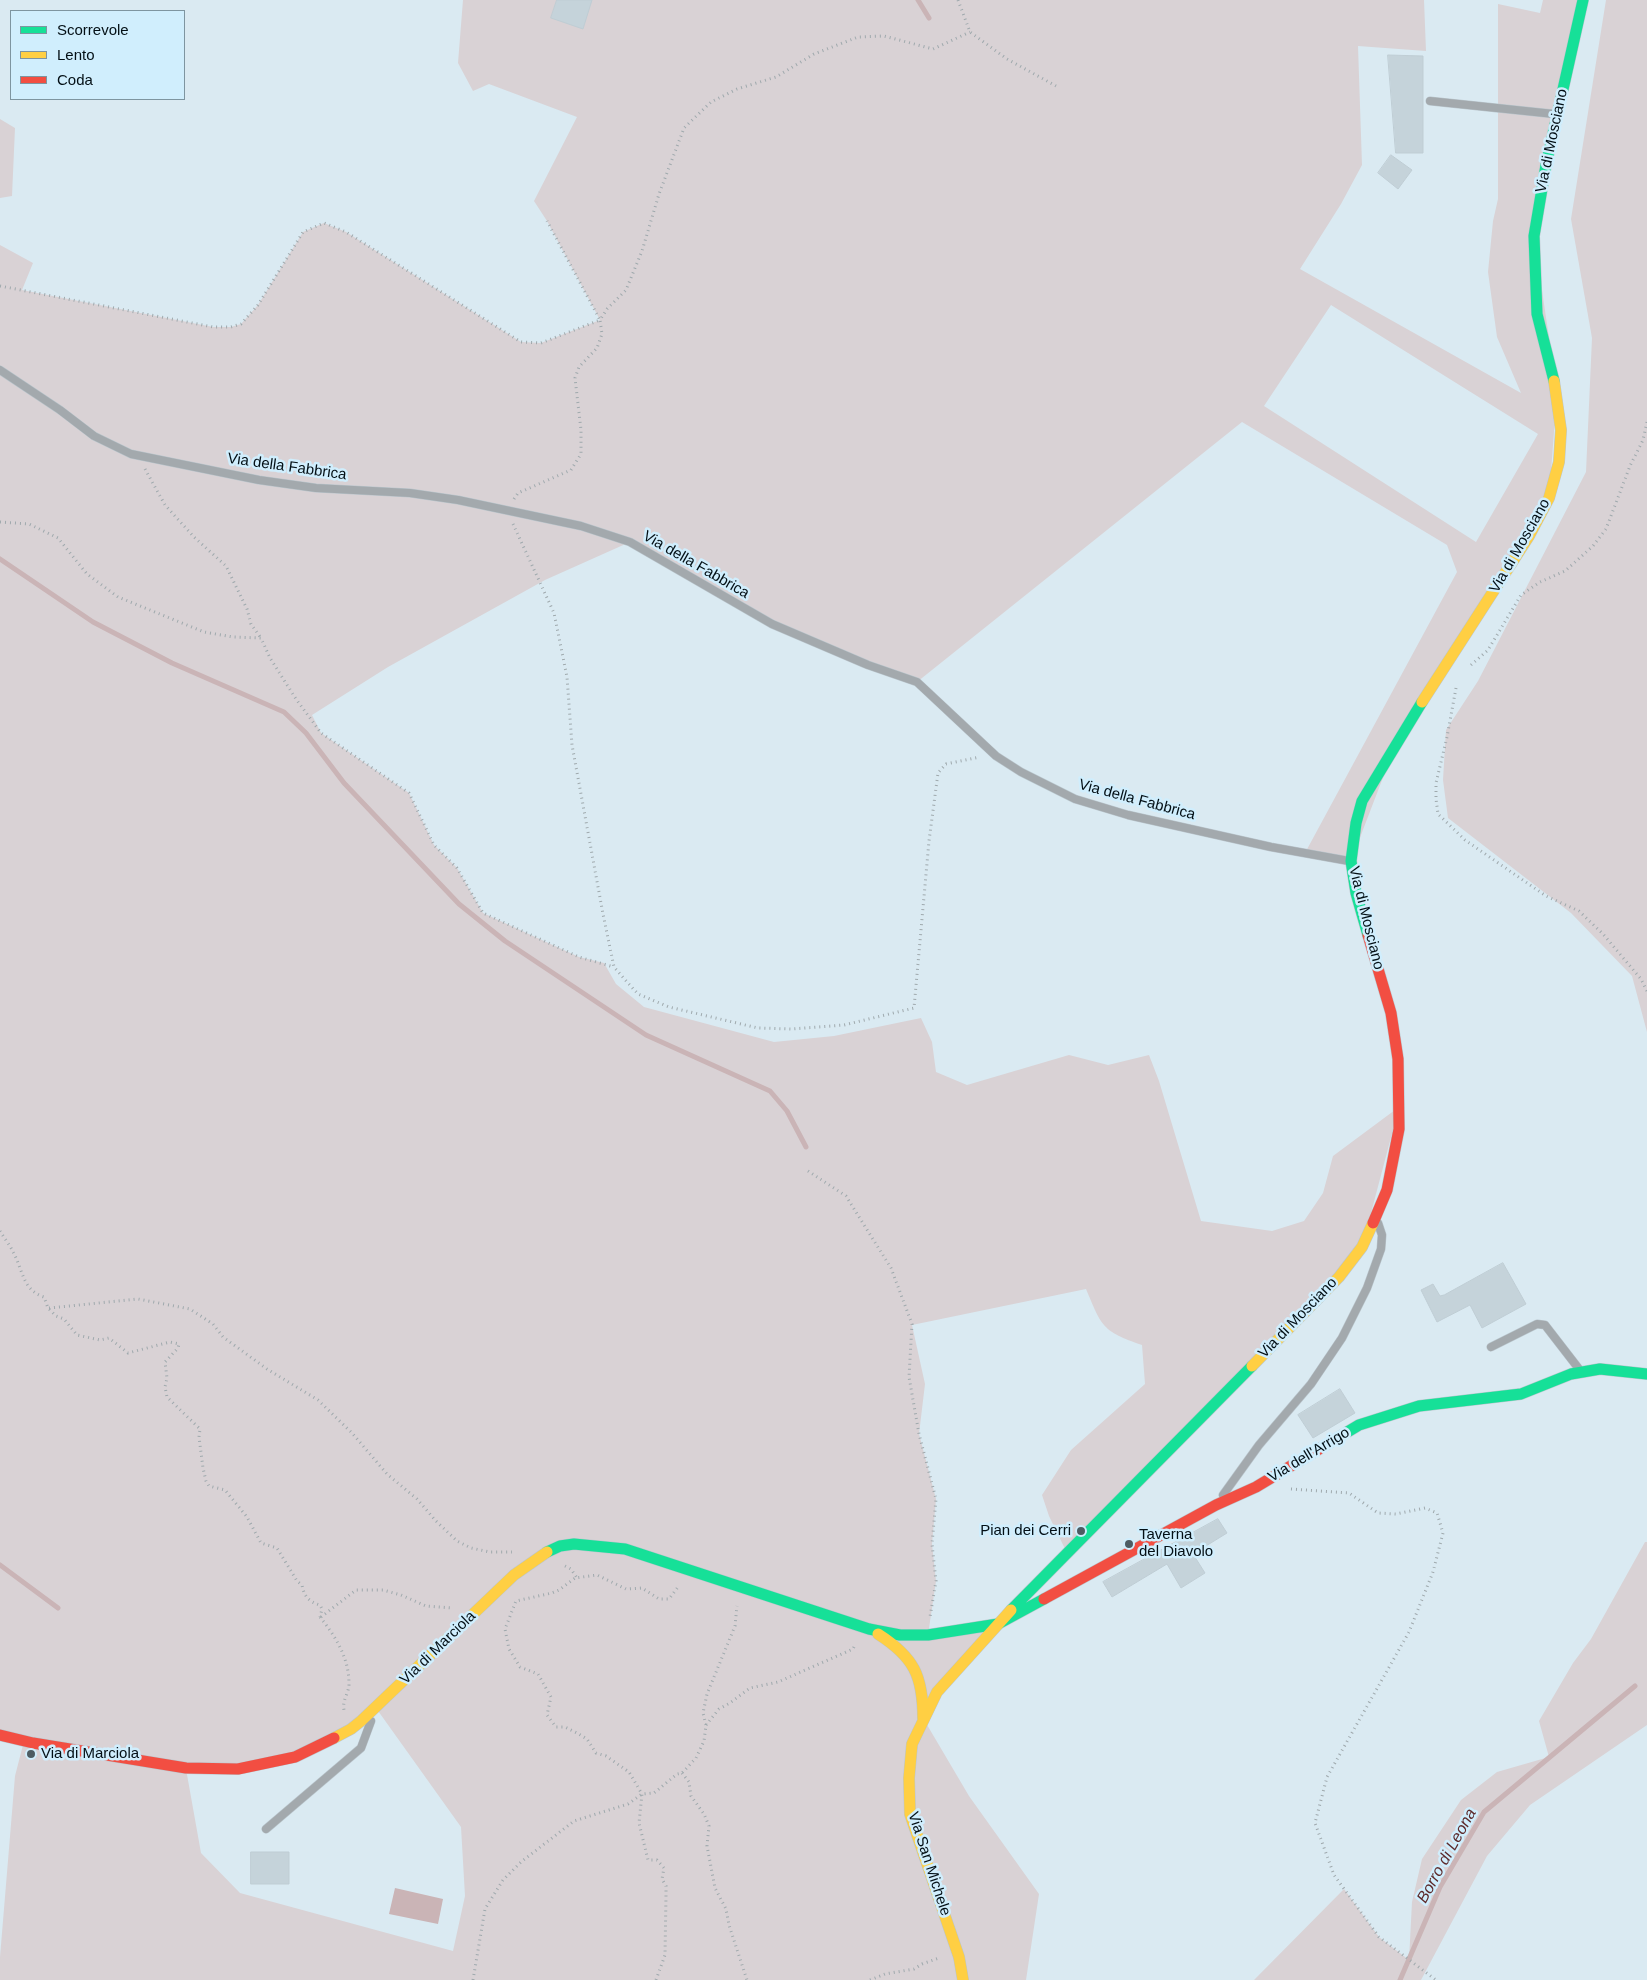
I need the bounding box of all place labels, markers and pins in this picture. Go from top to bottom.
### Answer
place label: Pian dei Cerri [980,1522,1071,1540]
marker: Pian dei Cerri [1075,1525,1087,1537]
place label: Taverna del Diavolo [1139,1526,1213,1561]
marker: Taverna del Diavolo [1123,1538,1135,1550]
place label: Via di Marciola [41,1745,139,1763]
marker: Via di Marciola [25,1748,37,1760]

